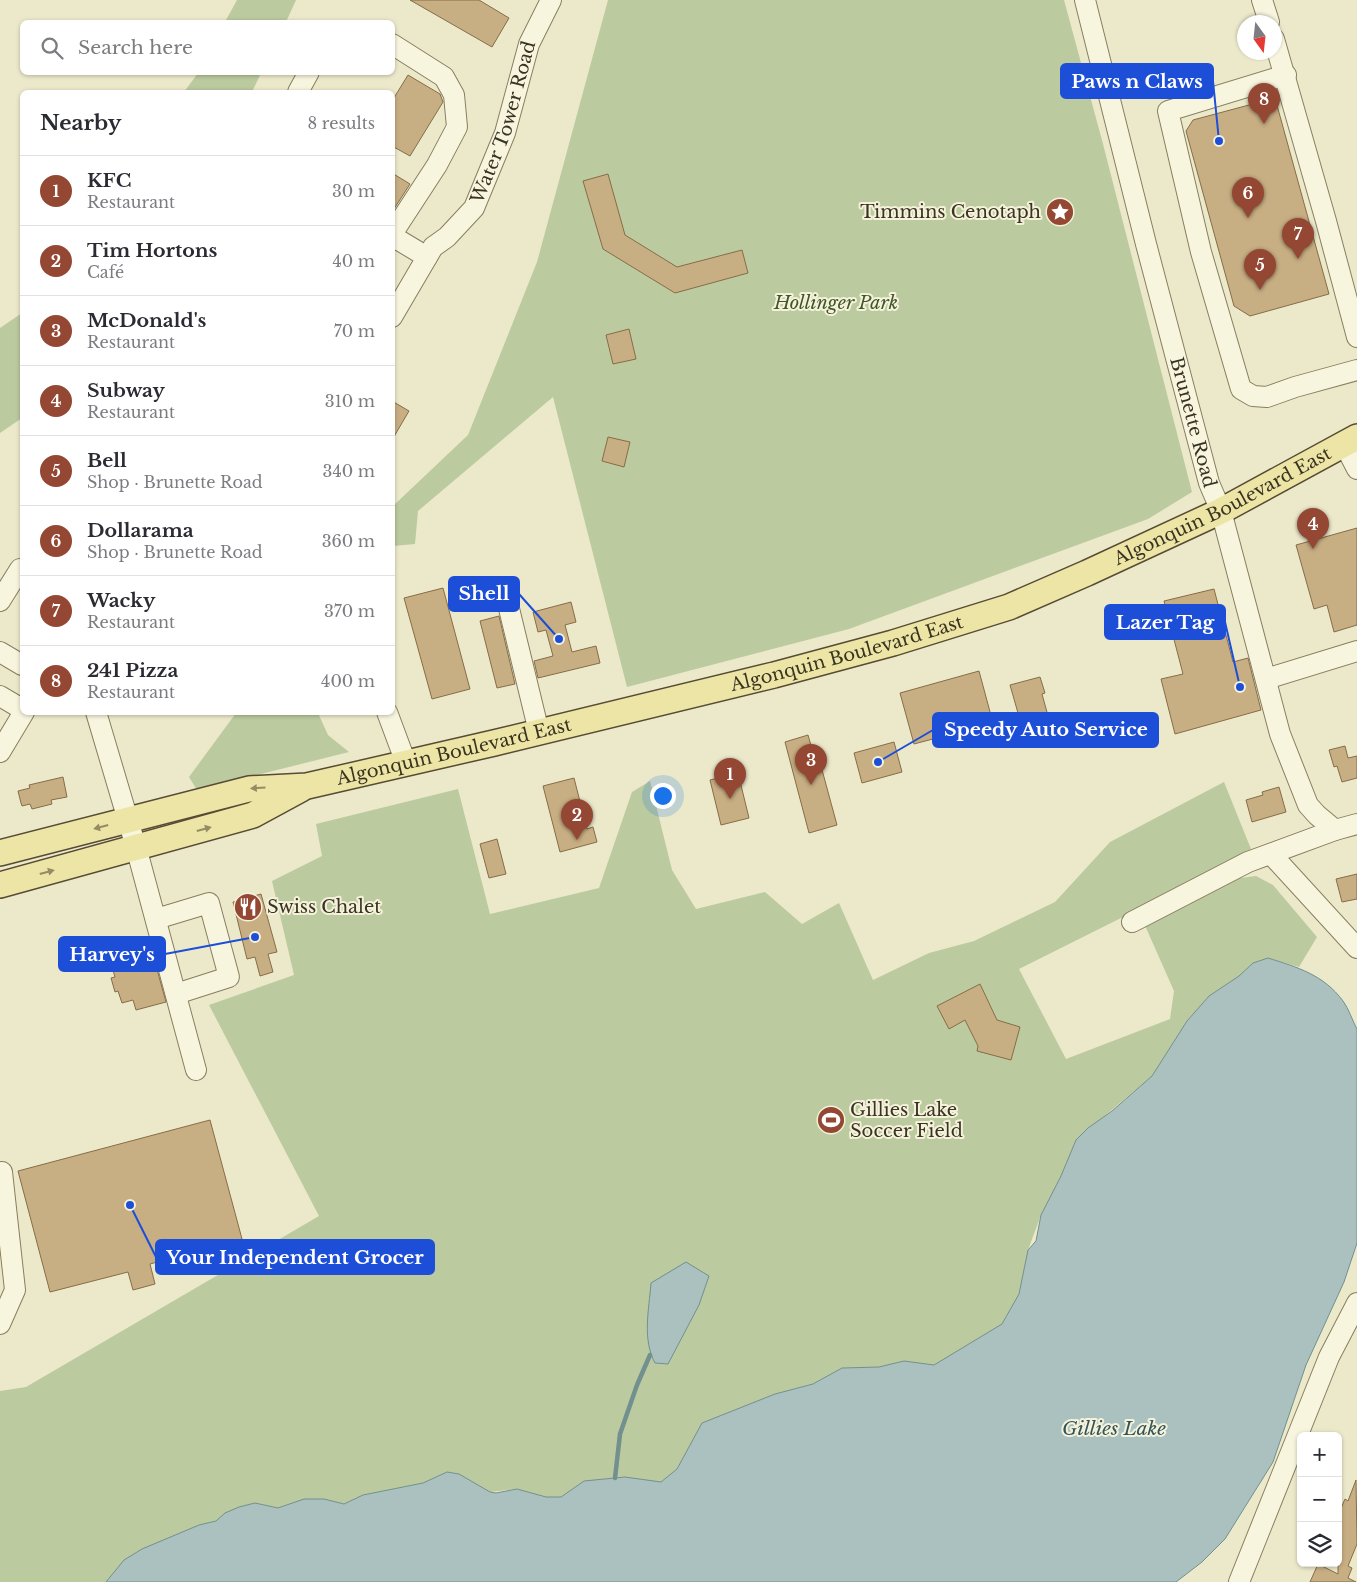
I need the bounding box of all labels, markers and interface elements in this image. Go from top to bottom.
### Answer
north arrow [1237,15,1282,60]
search box [20,20,395,75]
icon: search [38,34,66,62]
text: Search here [78,36,193,59]
street label: Water Tower Road [466,39,540,208]
callout: Paws n Claws [1061,64,1213,98]
text: Paws n Claws [1071,70,1203,93]
pin: 8 [1248,83,1280,124]
text: Nearby [40,110,121,136]
text: 8 results [308,113,375,133]
text: KFC [87,169,131,192]
pin: 6 [1232,177,1264,218]
text: 1 [53,181,59,201]
text: 30 m [332,181,375,201]
text: Restaurant [87,192,175,212]
place icon: Timmins Cenotaph [1045,197,1075,227]
place label: Timmins Cenotaph [860,201,1041,223]
pin: 7 [1282,218,1314,259]
text: Tim Hortons [87,239,217,262]
pin: 5 [1244,249,1276,290]
text: 2 [51,251,61,271]
text: 40 m [332,251,375,271]
text: Café [87,262,124,282]
park label: Hollinger Park [773,292,898,314]
text: McDonald's [87,309,206,332]
text: 3 [51,321,61,341]
text: 70 m [334,321,375,341]
text: Restaurant [87,332,175,352]
street label: Brunette Road [1165,355,1221,490]
text: Subway [87,379,165,402]
text: 4 [51,391,61,411]
text: 310 m [325,391,375,411]
text: Restaurant [87,402,175,422]
street label: Algonquin Boulevard East [1109,442,1335,570]
text: Bell [87,449,127,472]
text: 5 [51,461,61,481]
text: 340 m [323,461,375,481]
text: Shop · Brunette Road [87,472,263,492]
pin: 4 [1297,508,1329,549]
text: Dollarama [87,519,194,542]
text: 6 [51,531,61,551]
text: 360 m [322,531,375,551]
text: Shop · Brunette Road [87,542,263,562]
callout: Shell [449,577,519,611]
text: Shell [459,582,510,605]
text: Wacky [87,589,155,612]
text: 7 [52,601,60,621]
text: 370 m [324,601,375,621]
callout: Lazer Tag [1105,605,1225,639]
street label: Algonquin Boulevard East [727,611,966,696]
text: Lazer Tag [1116,611,1216,634]
text: Restaurant [87,612,175,632]
text: 241 Pizza [87,659,178,682]
text: 8 [51,671,61,691]
text: 400 m [321,671,375,691]
text: Restaurant [87,682,175,702]
callout: Speedy Auto Service [933,713,1158,747]
street label: Algonquin Boulevard East [333,714,574,790]
text: Speedy Auto Service [944,718,1148,741]
pin: 3 [795,744,827,785]
pin: 1 [714,758,746,799]
your location [650,783,676,809]
one-way arrow [250,785,266,793]
pin: 2 [561,799,593,840]
one-way arrow [93,823,108,831]
one-way arrow [196,824,211,832]
one-way arrow [40,867,55,875]
restaurant icon: Swiss Chalet [233,892,263,922]
place label: Swiss Chalet [267,896,381,918]
callout: Harvey's [59,937,165,971]
text: Harvey's [69,943,155,966]
place label: Gillies Lake Soccer Field [850,1099,963,1142]
sports icon: Gillies Lake Soccer Field [816,1105,846,1135]
callout: Your Independent Grocer [156,1240,434,1274]
text: Your Independent Grocer [165,1246,424,1269]
water label: Gillies Lake [1062,1417,1166,1440]
map controls [1297,1432,1342,1567]
button: + [1297,1432,1342,1477]
button: − [1297,1477,1342,1522]
button: layers [1297,1522,1342,1567]

